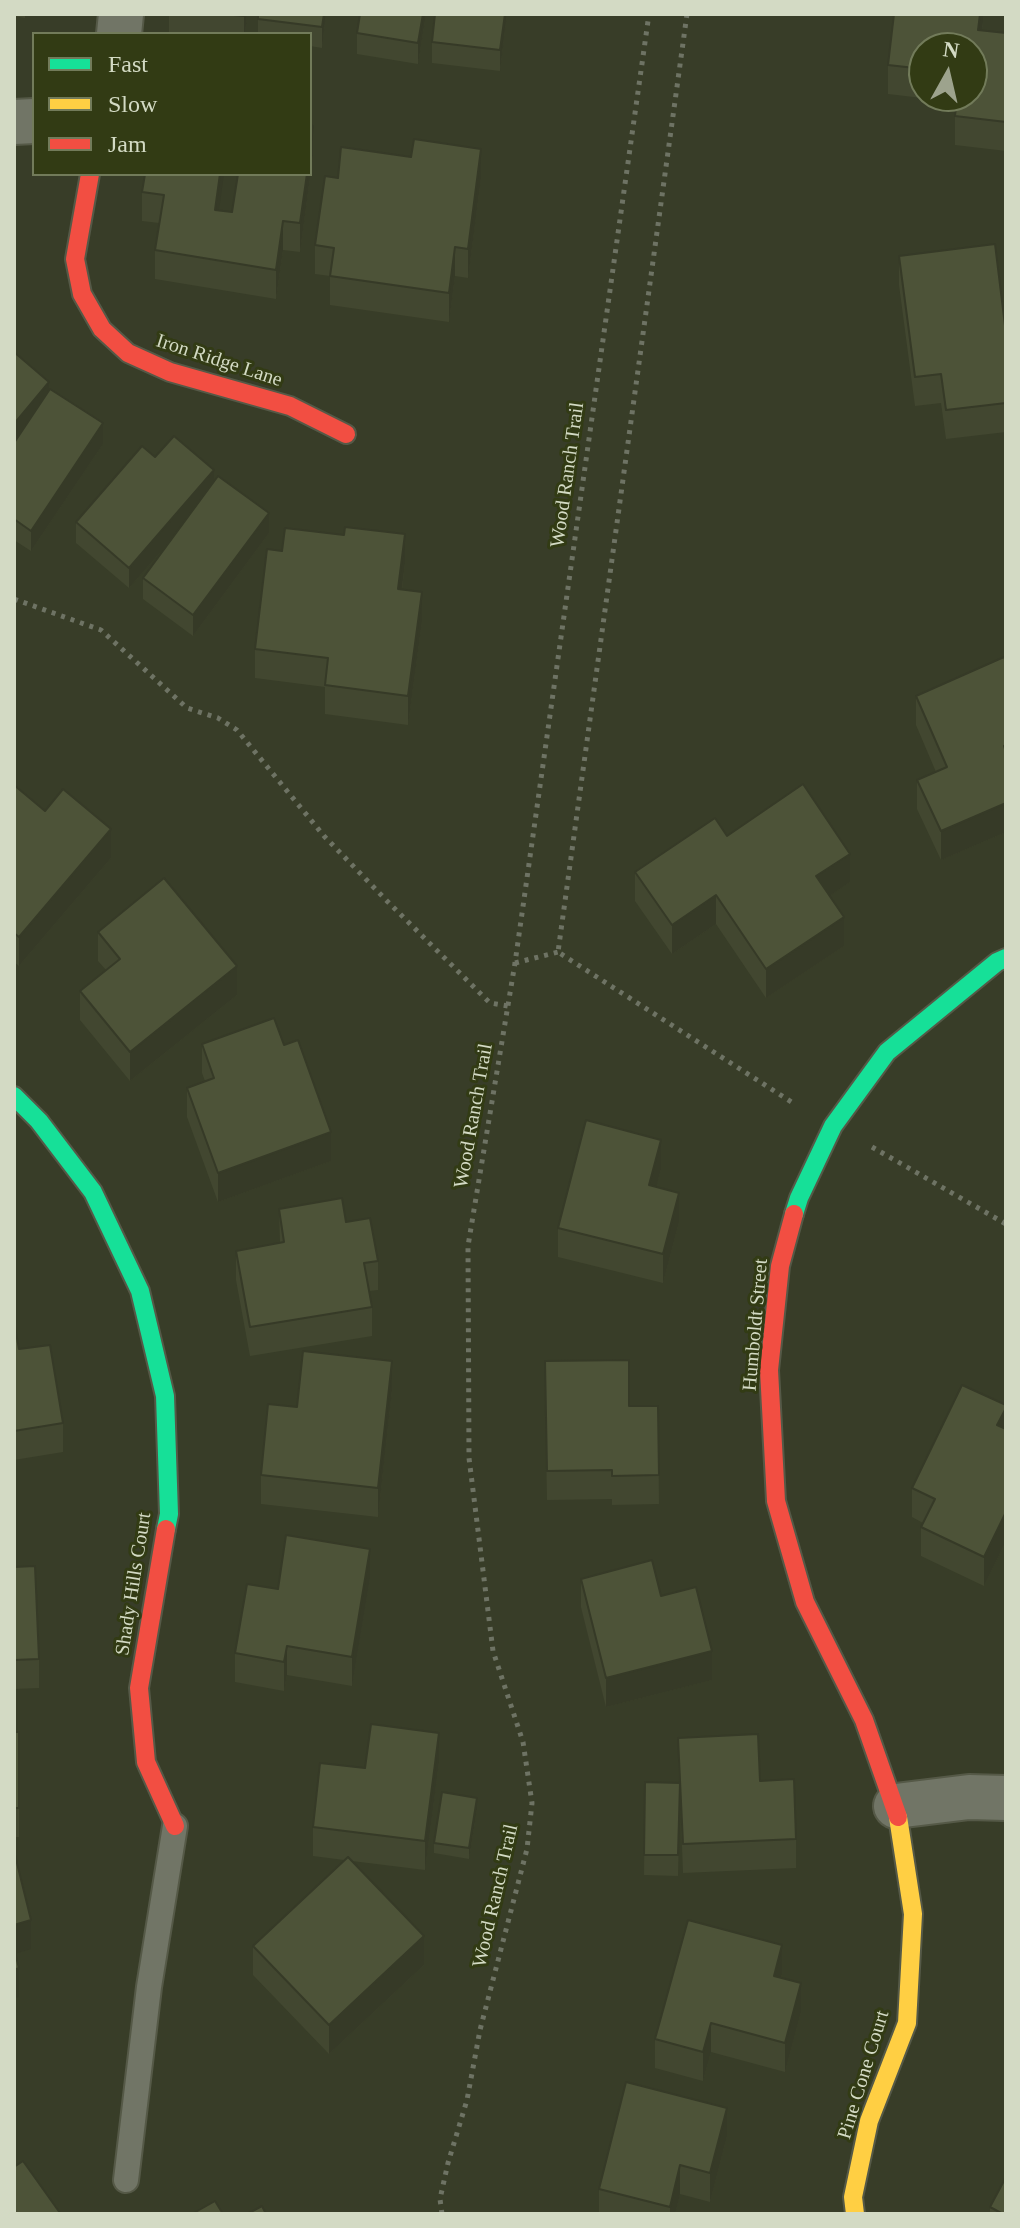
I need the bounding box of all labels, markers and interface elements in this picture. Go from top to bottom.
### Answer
legend [32,32,312,176]
north arrow [908,32,988,112]
text: N [942,36,961,63]
text: Fast [108,51,148,77]
text: Slow [108,91,157,117]
text: Jam [108,131,147,157]
street label: Iron Ridge Lane [153,329,285,393]
street label: Wood Ranch Trail [546,401,590,549]
street label: Wood Ranch Trail [449,1042,499,1190]
street label: Humboldt Street [738,1258,774,1392]
street label: Shady Hills Court [111,1511,157,1657]
street label: Wood Ranch Trail [468,1822,524,1970]
street label: Pine Cone Court [833,2008,895,2142]

